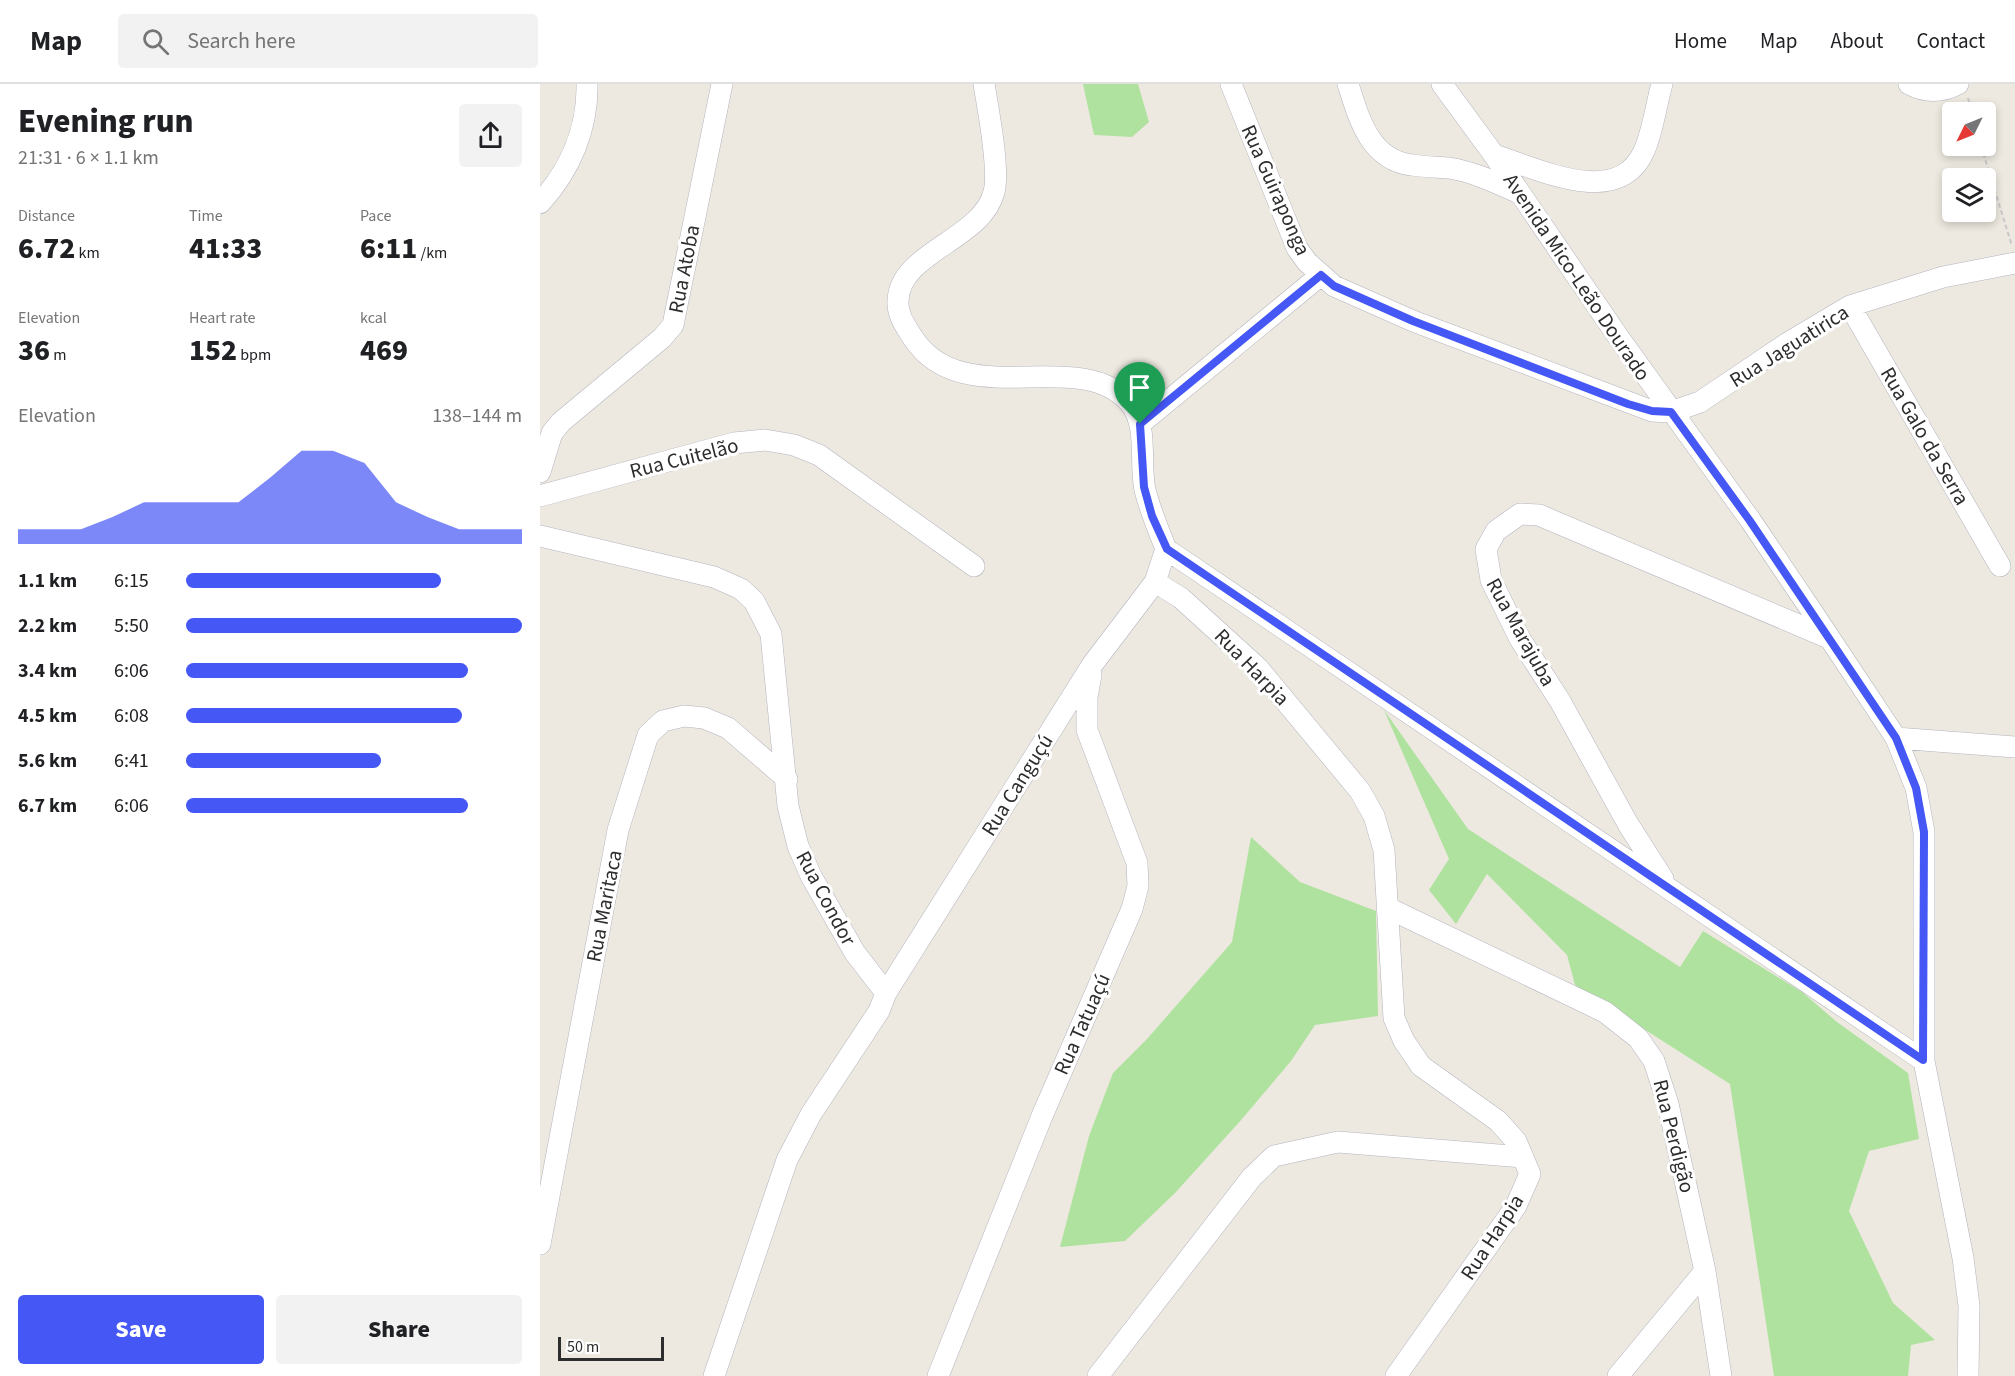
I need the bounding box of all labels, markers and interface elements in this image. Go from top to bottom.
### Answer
search box [118,14,538,68]
text: Map [30,21,82,61]
icon: search [139,25,172,58]
text: Search here [187,25,296,57]
text: Home [1674,26,1727,56]
text: Map [1760,26,1798,56]
text: About [1831,26,1883,56]
text: Contact [1916,26,1985,56]
text: Evening run [18,98,194,145]
north arrow [1942,102,1996,156]
map controls [1942,102,1996,222]
button: share [459,104,522,167]
street label: Rua Guiraponga [1234,120,1318,260]
text: 21:31 · 6 × 1.1 km [18,144,159,172]
street label: Avenida Mico-Leão Dourado [1496,167,1658,387]
button: layers [1942,168,1996,222]
text: Distance [18,205,75,227]
text: Time [189,205,223,227]
text: Pace [360,205,391,227]
street label: Rua Atoba [661,222,707,316]
text: 6.72 [18,227,75,270]
text: 41:33 [189,227,262,270]
text: 6:11 [360,227,417,270]
text: km [75,242,100,264]
text: /km [417,242,447,264]
street label: Rua Jaguatirica [1723,297,1855,395]
text: Elevation [18,307,80,329]
text: Heart rate [189,307,256,329]
text: kcal [360,307,387,329]
text: 36 [18,329,50,372]
text: 152 [189,329,237,372]
text: 469 [360,329,408,372]
text: m [50,344,67,366]
text: bpm [237,344,271,366]
street label: Rua Galo da Serra [1873,361,1977,511]
pin [1114,362,1165,424]
icon: arrive [1123,371,1156,404]
text: Elevation [18,402,96,430]
text: 138–144 m [432,402,522,430]
street label: Rua Cuitelão [626,430,742,486]
text: 1.1 km [18,567,77,595]
text: 6:15 [114,567,149,595]
street label: Rua Marajuba [1479,572,1563,692]
text: 2.2 km [18,612,77,640]
text: 5:50 [114,612,149,640]
street label: Rua Harpia [1207,622,1297,712]
text: 3.4 km [18,657,77,685]
text: 6:06 [114,657,149,685]
text: 4.5 km [18,702,77,730]
text: 6:08 [114,702,149,730]
street label: Rua Canguçú [974,728,1060,842]
text: 5.6 km [18,747,77,775]
text: 6:41 [114,747,149,775]
text: 6.7 km [18,792,77,820]
text: 6:06 [114,792,149,820]
street label: Rua Condor [788,845,864,951]
street label: Rua Maritaca [578,847,630,965]
street label: Rua Tatuaçú [1046,968,1118,1080]
street label: Rua Perdigão [1645,1076,1703,1196]
street label: Rua Harpia [1453,1188,1531,1286]
button: Save [18,1295,264,1364]
button: Share [276,1295,522,1364]
scale bar [558,1334,664,1362]
text: 50 m [567,1336,599,1358]

